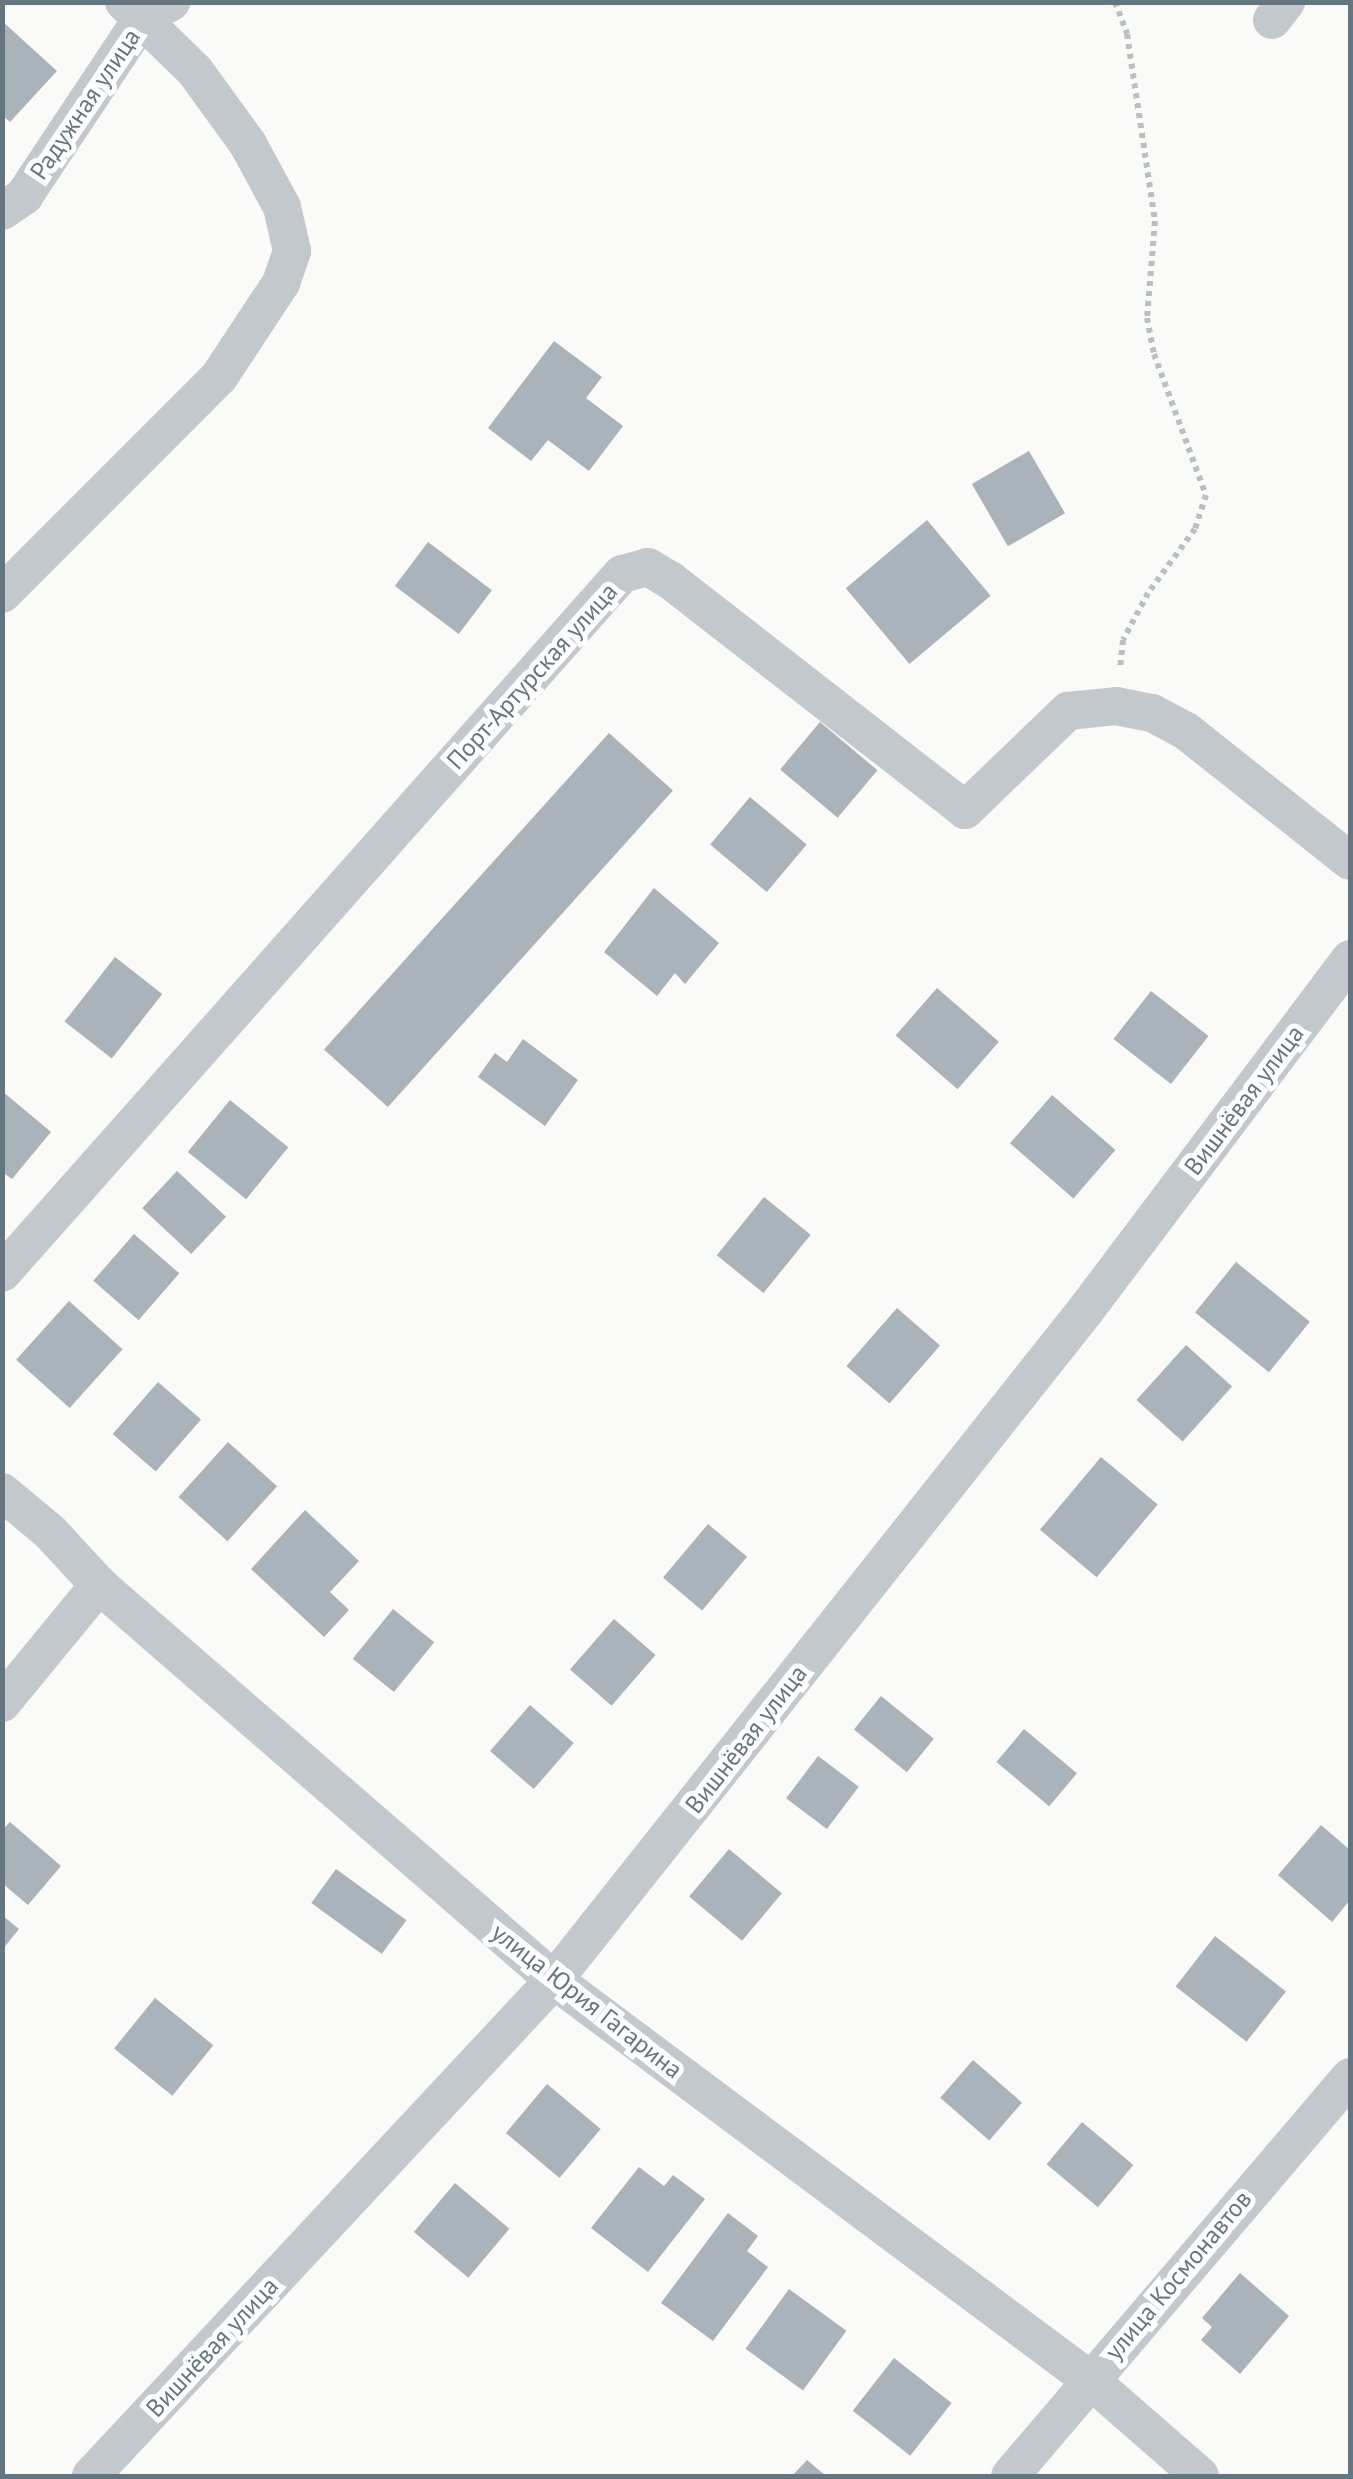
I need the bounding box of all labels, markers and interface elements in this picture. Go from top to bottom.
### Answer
street label: Радужная улица [24,23,146,185]
street label: Порт-Артурская улица [440,577,624,775]
street label: Вишнёвая улица [1178,1019,1310,1181]
street label: Вишнёвая улица [679,1659,813,1819]
street label: улица Юрия Гагарина [486,1917,688,2085]
street label: улица Космонавтов [1098,2184,1258,2366]
street label: Вишнёвая улица [140,2271,284,2423]

